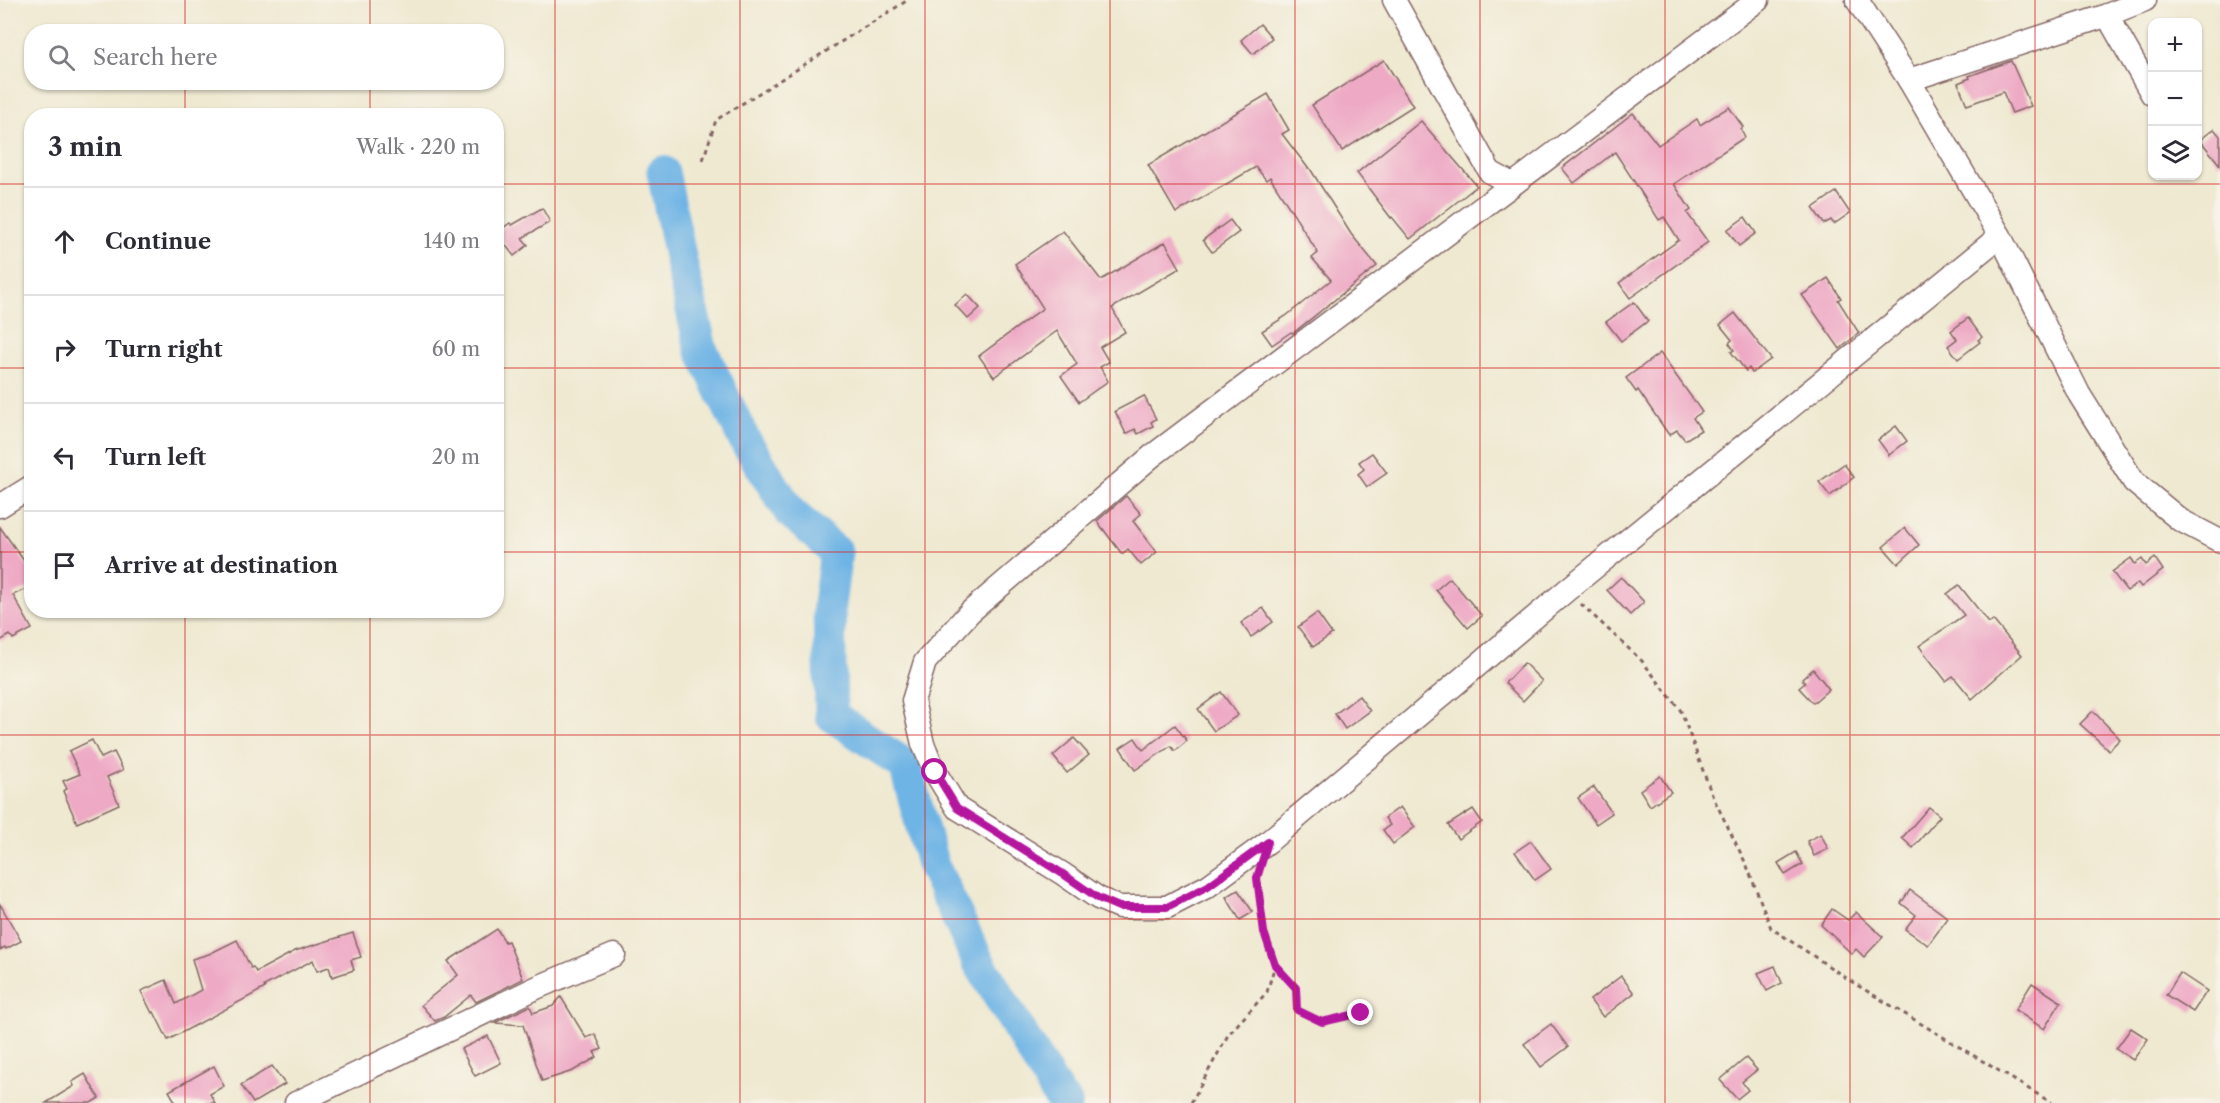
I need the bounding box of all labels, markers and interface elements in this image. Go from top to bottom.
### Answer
map controls [2148,18,2202,180]
button: + [2148,18,2202,72]
search box [24,24,504,90]
icon: search [45,41,78,74]
text: Search here [93,44,218,71]
button: − [2148,72,2202,126]
button: layers [2148,126,2202,180]
text: 3 min [48,131,122,163]
text: Walk · 220 m [356,135,480,159]
icon: ahead [48,225,81,258]
text: Continue [105,228,211,255]
text: 140 m [423,229,480,253]
icon: right [48,333,81,366]
text: Turn right [105,336,223,363]
text: 60 m [432,337,480,361]
icon: left [48,441,81,474]
text: Turn left [105,444,206,471]
text: 20 m [432,445,480,469]
icon: arrive [48,549,81,582]
text: Arrive at destination [105,552,338,579]
route start [921,758,947,784]
route end [1347,999,1373,1025]

